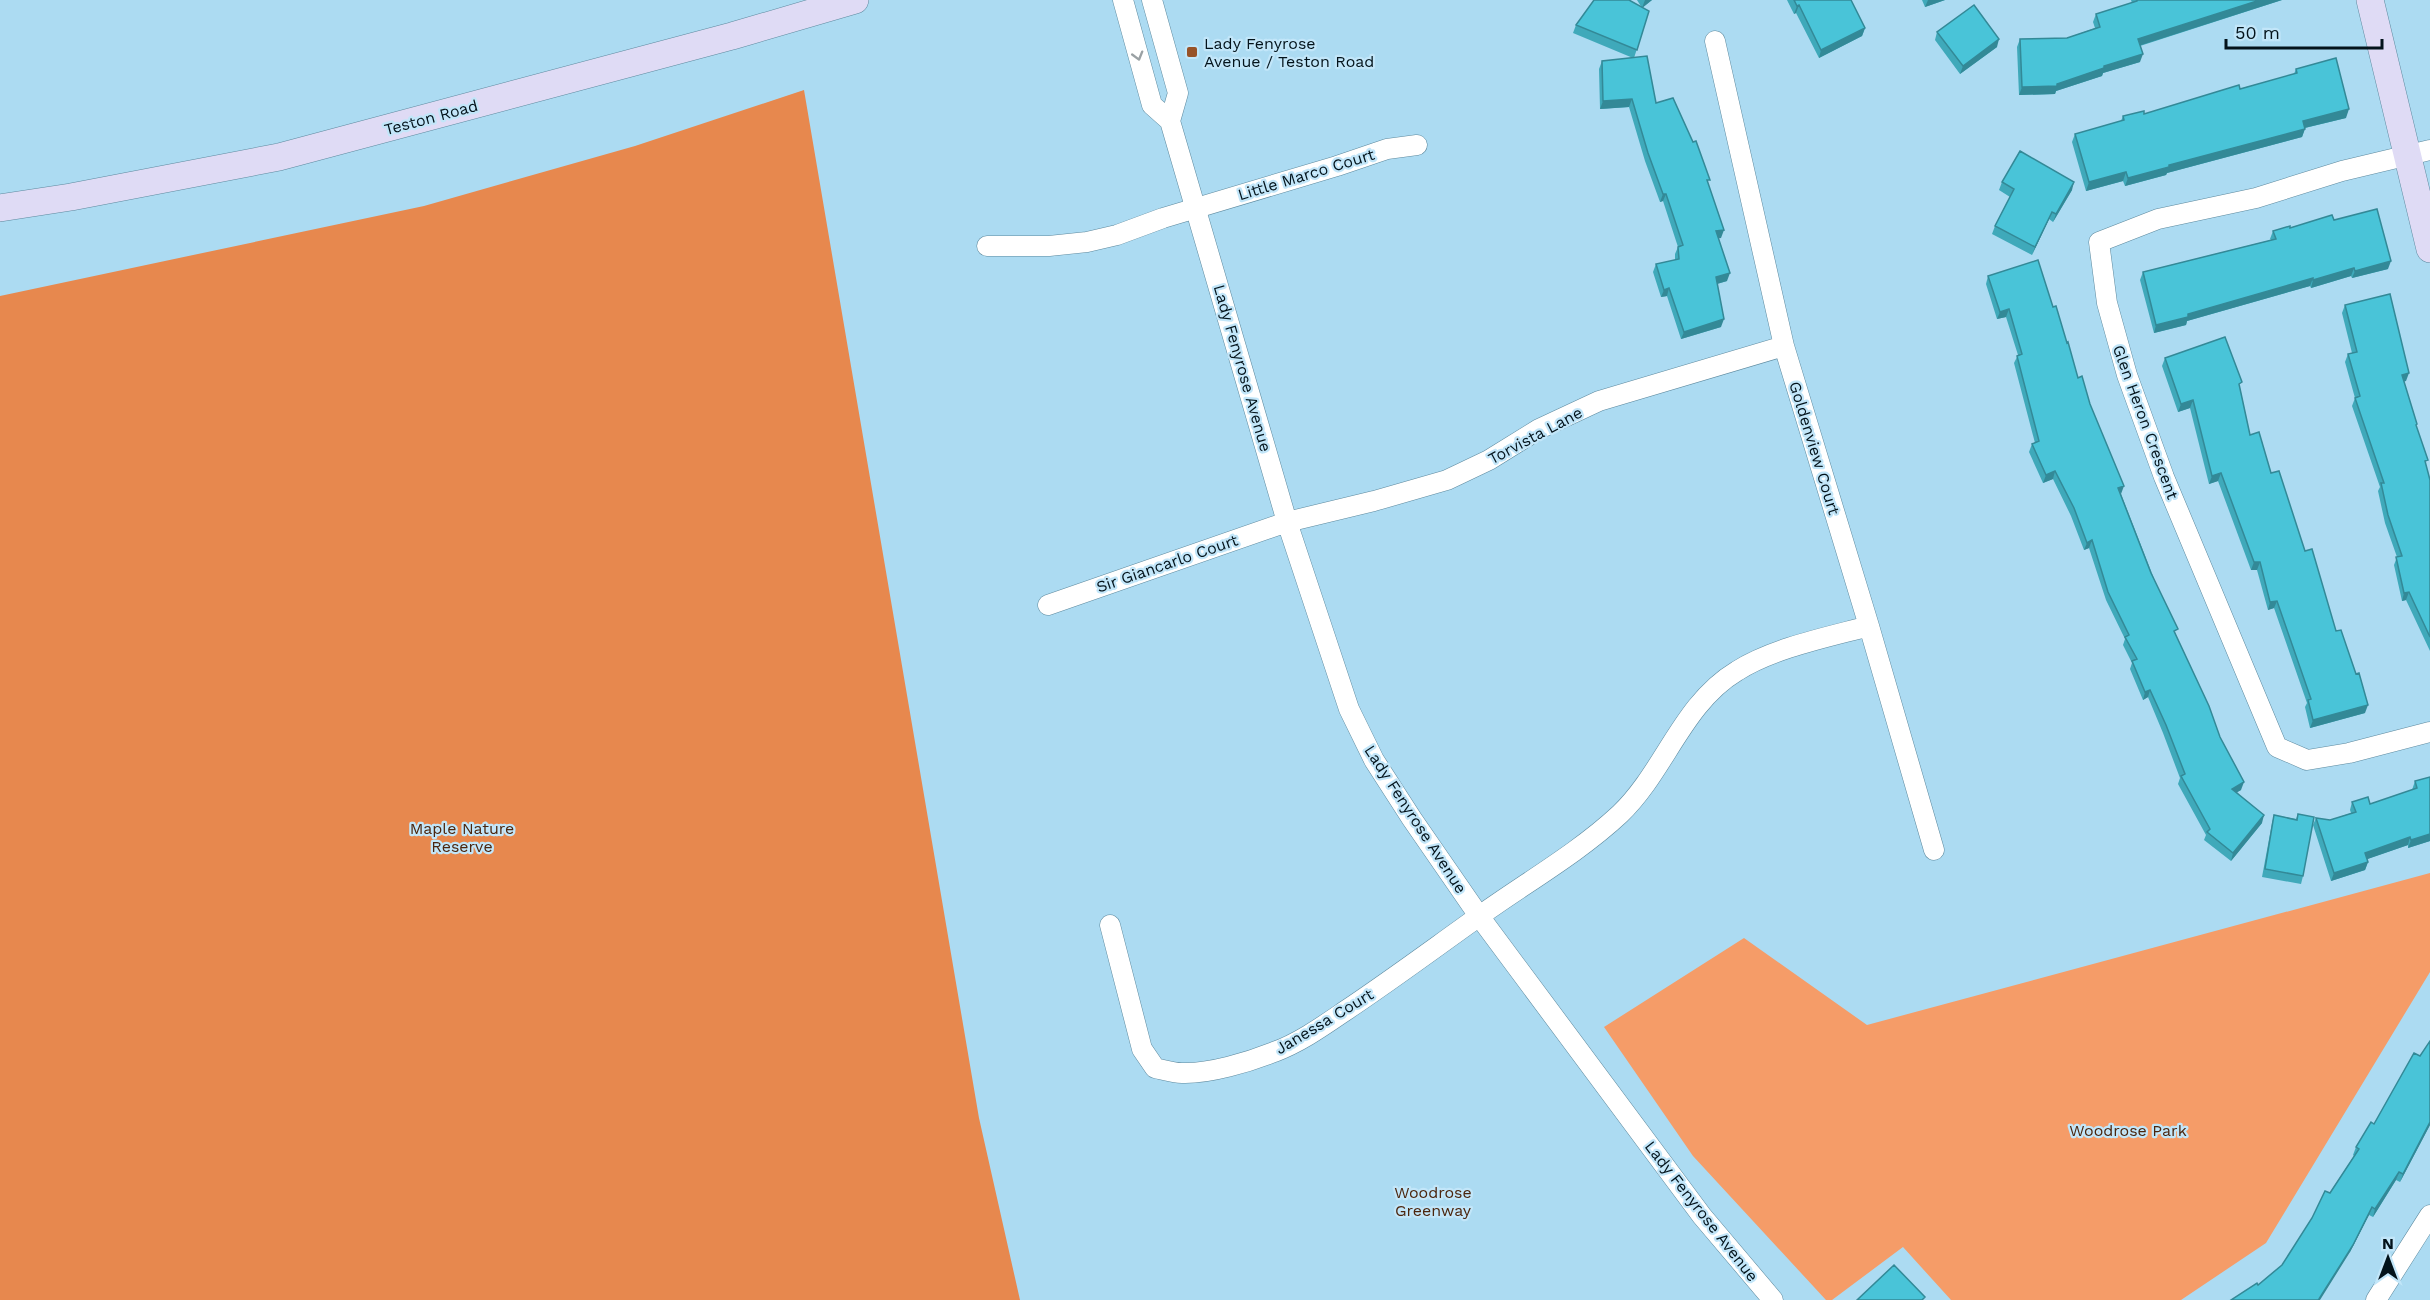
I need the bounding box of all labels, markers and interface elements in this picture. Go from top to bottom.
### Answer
scale bar [2226,12,2382,50]
text: 50 m [2235,22,2280,43]
place label: Lady Fenyrose Avenue / Teston Road [1204,34,1374,71]
marker: Lady Fenyrose Avenue / Teston Road [1185,45,1199,59]
one-way arrow [1131,50,1143,61]
street label: Teston Road [382,96,480,139]
street label: Little Marco Court [1236,145,1377,204]
street label: Lady Fenyrose Avenue [1210,282,1275,454]
street label: Glen Heron Crescent [2109,342,2182,502]
street label: Goldenview Court [1785,379,1844,517]
street label: Torvista Lane [1485,403,1585,468]
street label: Sir Giancarlo Court [1094,530,1241,597]
street label: Lady Fenyrose Avenue [1361,742,1471,897]
park label: Maple Nature Reserve [410,819,514,856]
street label: Janessa Court [1272,985,1377,1058]
park label: Woodrose Park [2069,1121,2187,1140]
street label: Lady Fenyrose Avenue [1641,1137,1762,1285]
park label: Woodrose Greenway [1394,1183,1472,1220]
north arrow [2358,1228,2418,1288]
text: N [2382,1234,2394,1253]

